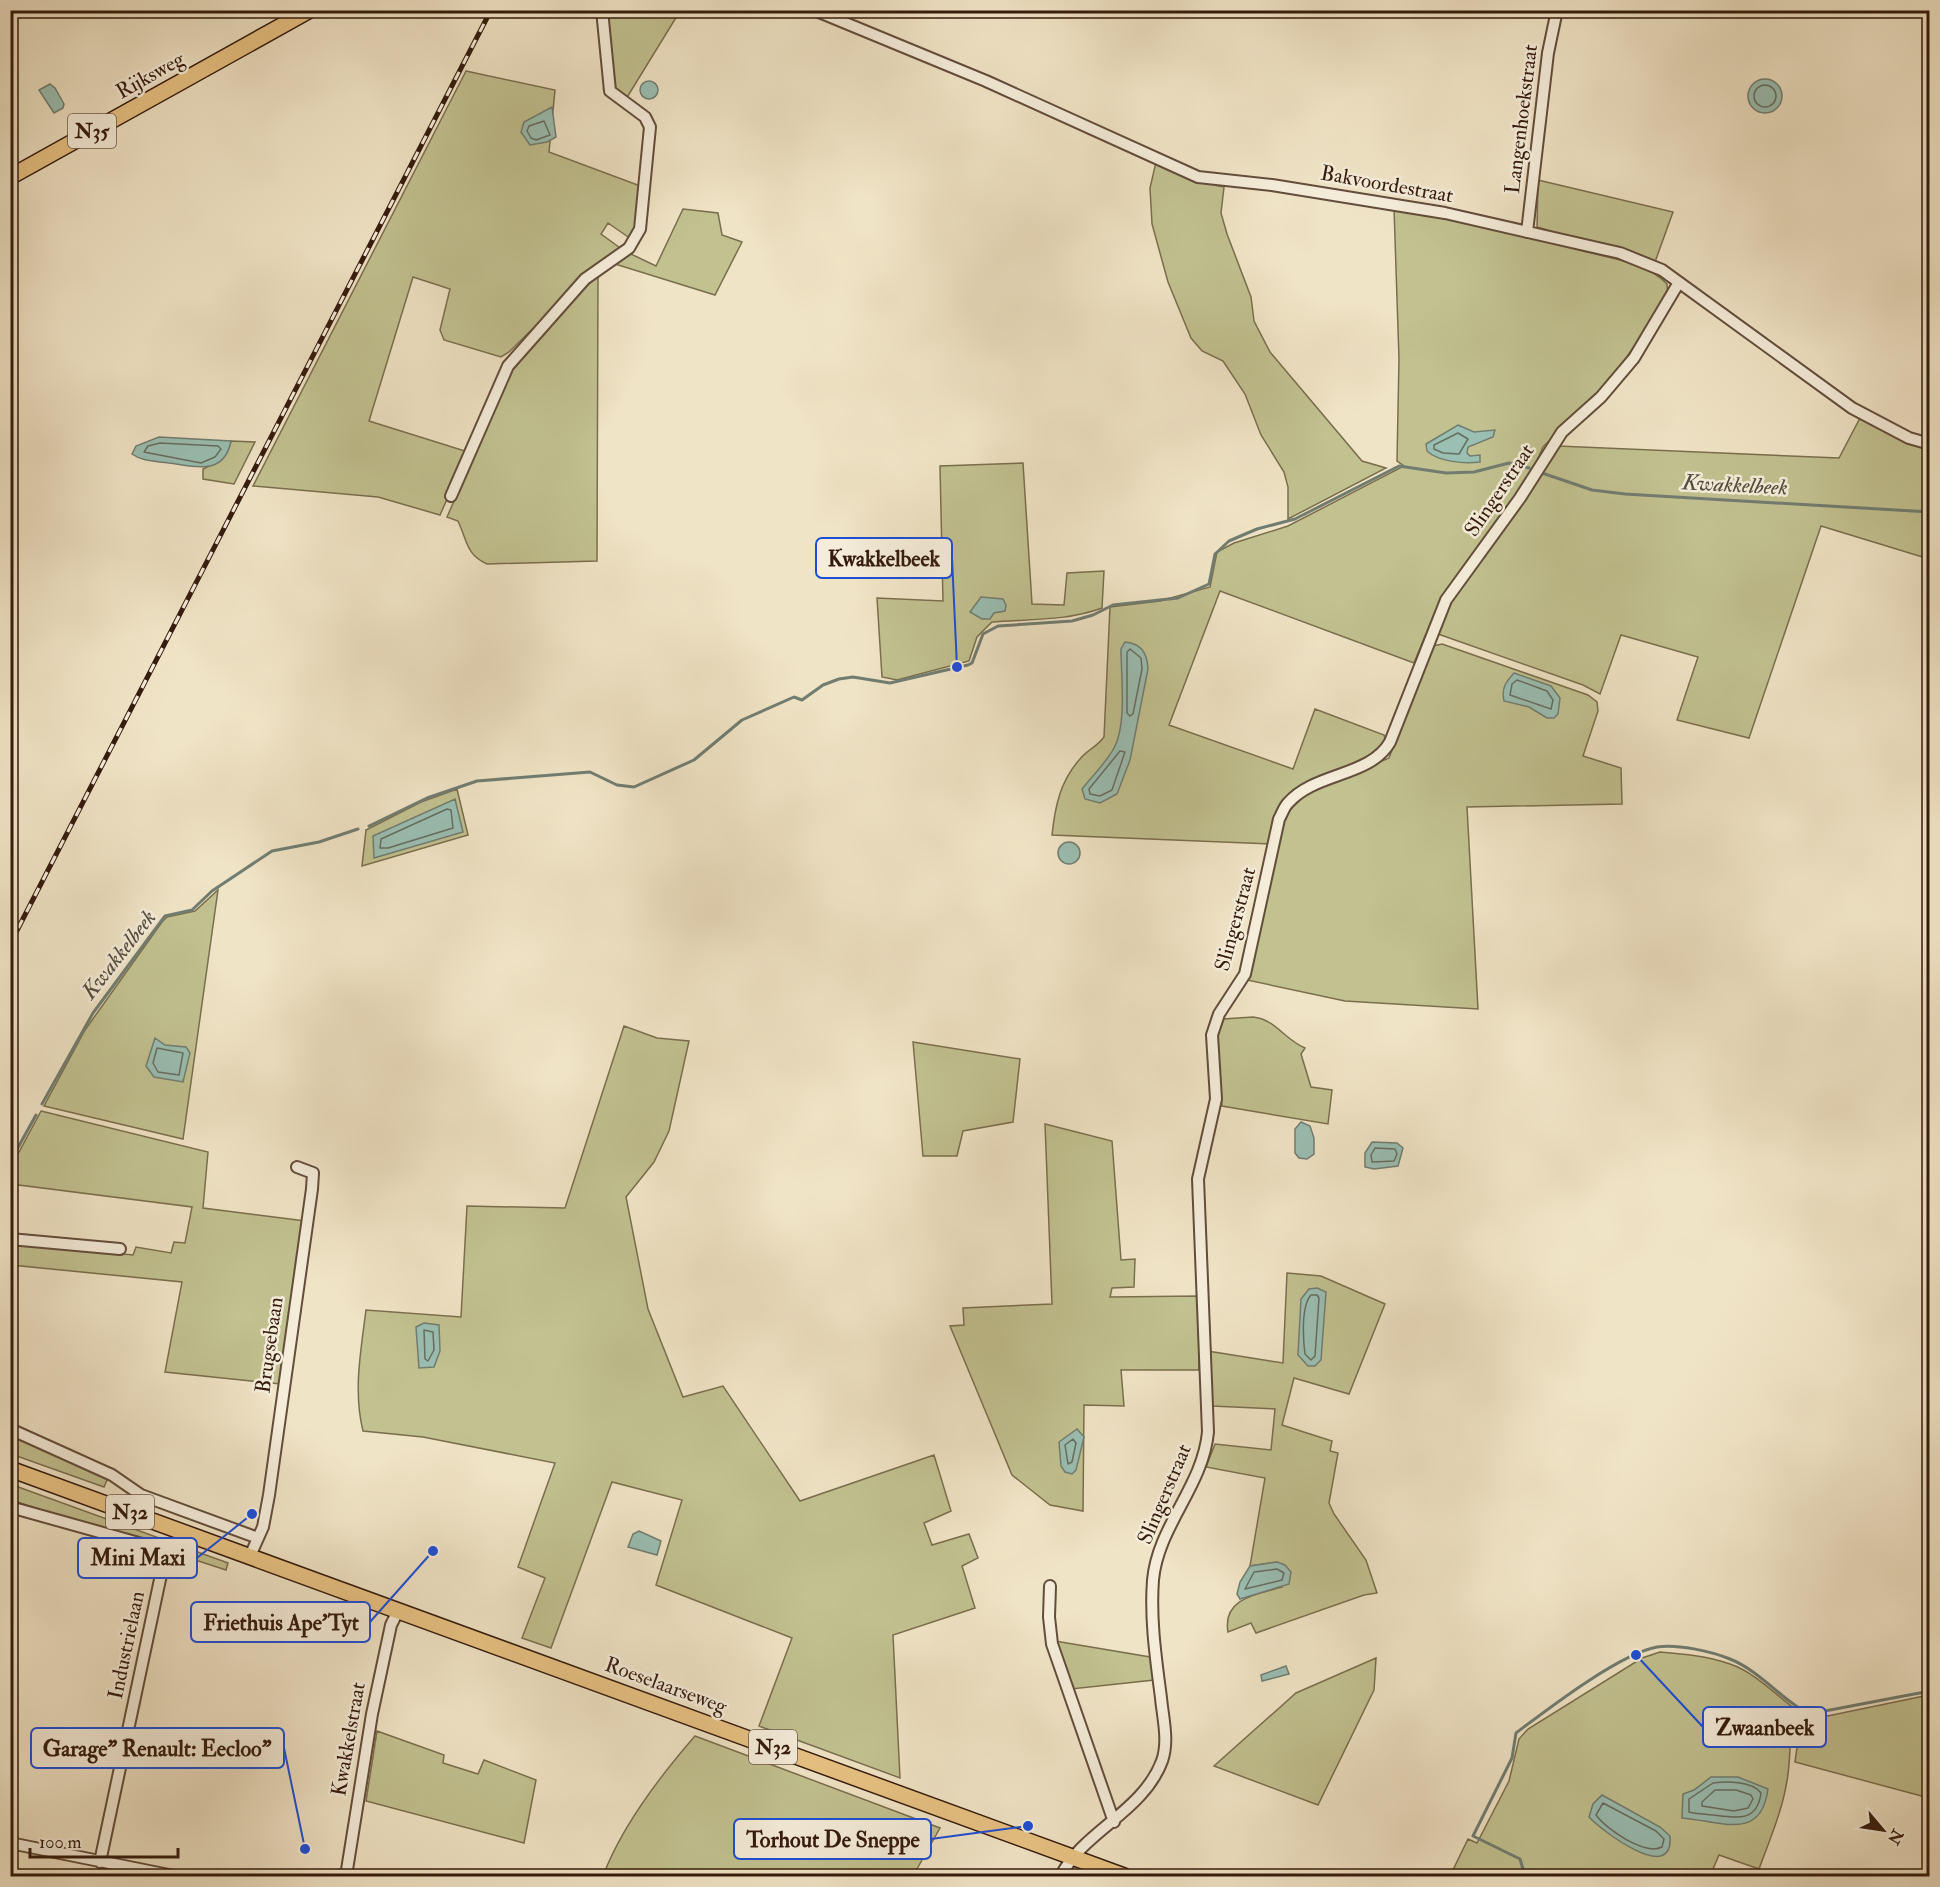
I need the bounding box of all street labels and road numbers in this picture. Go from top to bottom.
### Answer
street label: Langenhoekstraat [1499,43,1544,195]
street label: Rijksweg [111,45,190,105]
road number: N35 [68,114,116,148]
street label: Bakvoordestraat [1318,160,1456,209]
street label: Slingerstraat [1458,439,1540,542]
street label: Slingerstraat [1209,864,1262,974]
street label: Brugsebaan [249,1295,290,1395]
street label: Slingerstraat [1131,1440,1198,1548]
road number: N32 [106,1495,154,1529]
street label: Industrielaan [102,1588,151,1702]
street label: Roeselaarseweg [601,1651,731,1720]
street label: Kwakkelstraat [325,1680,372,1798]
road number: N32 [749,1730,797,1764]

